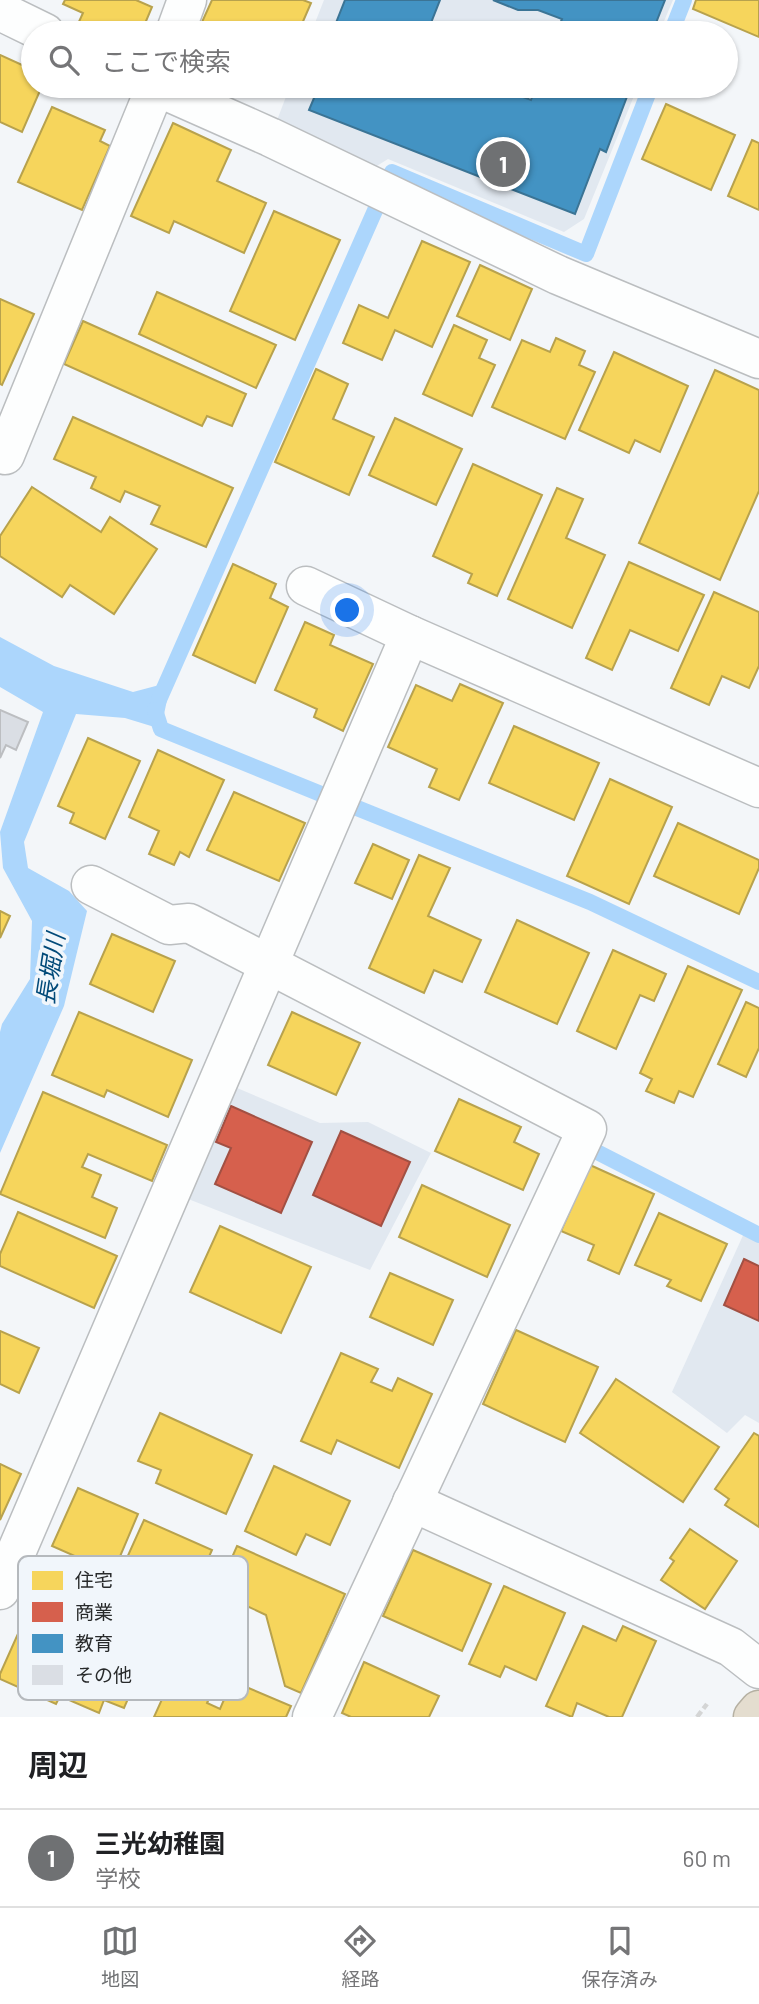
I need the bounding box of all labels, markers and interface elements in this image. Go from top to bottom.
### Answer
search box [21,21,738,98]
icon: search [45,41,83,79]
text: ここで検索 [101,45,231,76]
pin: 1 [480,138,526,190]
your location [330,593,364,627]
water label: 長堀川 [30,928,70,1007]
legend [18,1556,248,1700]
text: 住宅 [75,1568,113,1591]
text: 商業 [75,1600,113,1623]
text: 教育 [75,1631,113,1654]
text: その他 [75,1663,132,1686]
text: 周辺 [28,1746,88,1782]
text: 三光幼稚園 [95,1827,225,1858]
text: 1 [47,1844,55,1872]
text: 60 m [683,1844,731,1872]
text: 学校 [95,1864,141,1892]
tab: 地図 [101,1922,139,1991]
tab: 経路 [341,1922,380,1991]
tab: 保存済み [582,1922,658,1991]

